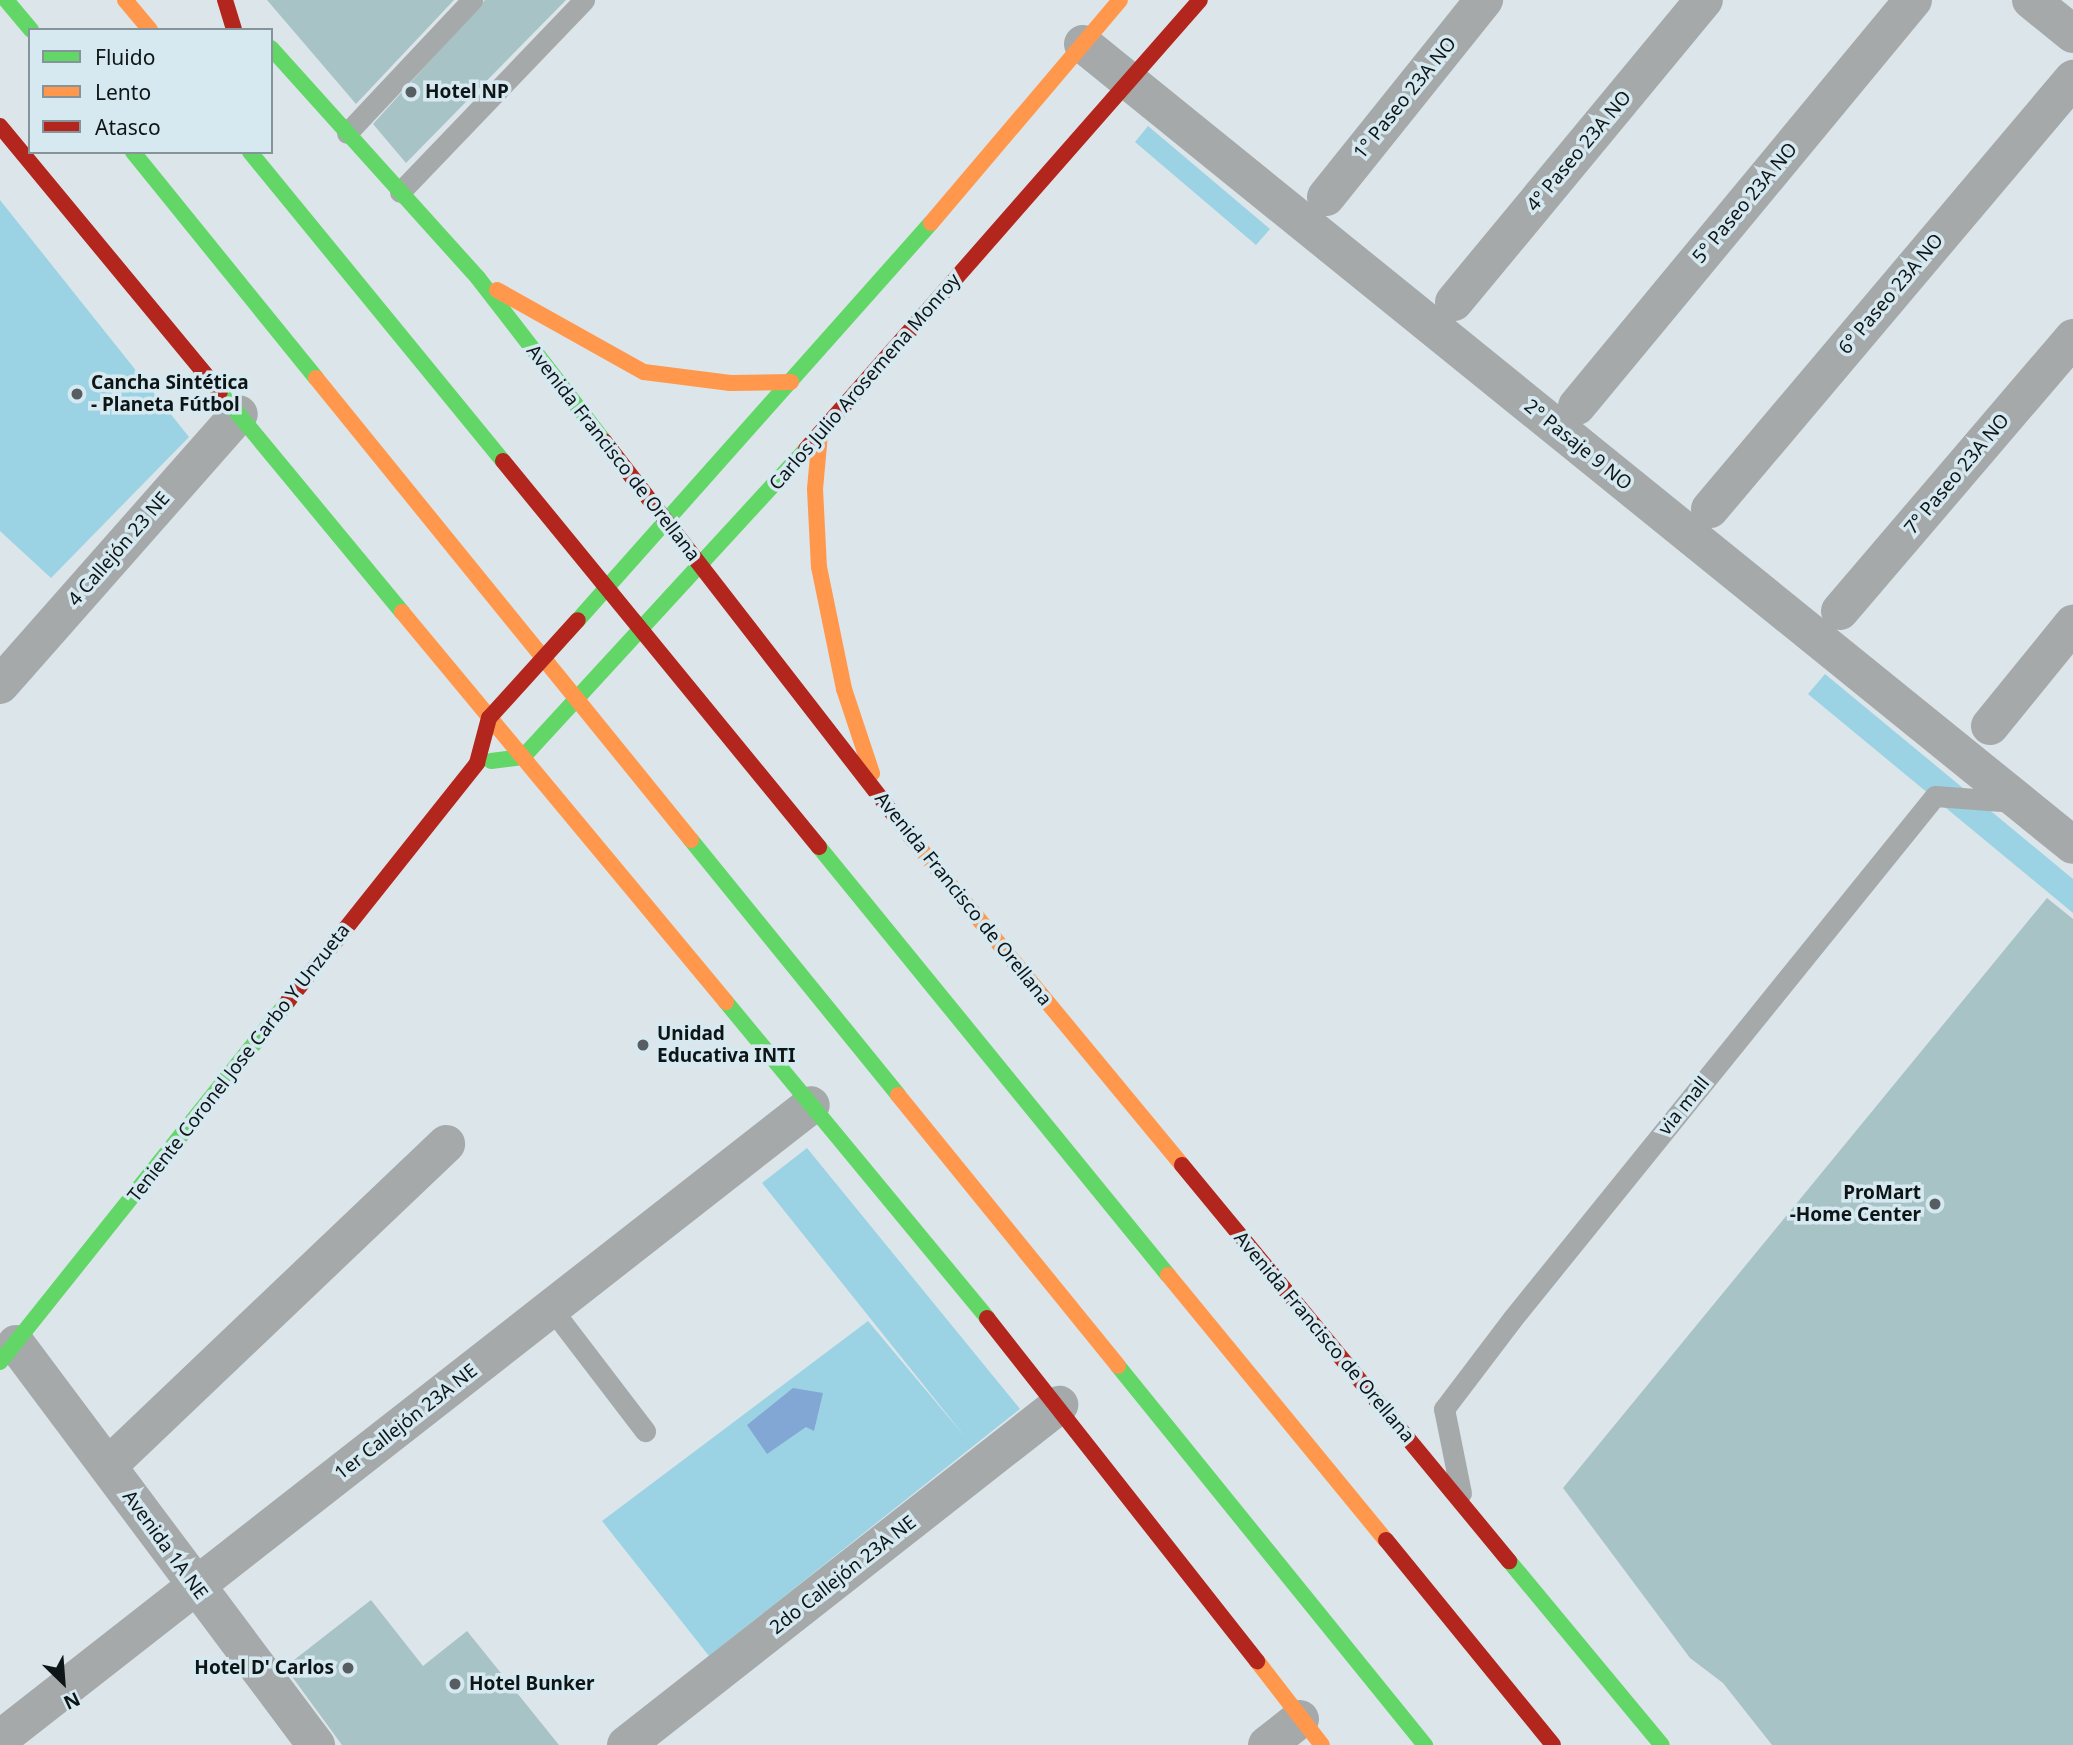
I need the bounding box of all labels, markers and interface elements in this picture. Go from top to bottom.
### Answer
legend [28,28,273,154]
street label: 1° Paseo 23A NO [1349,32,1461,164]
text: Fluido [95,43,155,71]
text: Lento [95,78,151,106]
place label: Hotel NP [425,81,509,103]
marker: Hotel NP [403,84,419,100]
street label: 4° Paseo 23A NO [1522,86,1636,216]
text: Atasco [95,113,161,141]
street label: 5° Paseo 23A NO [1688,138,1802,268]
street label: 6° Paseo 23A NO [1834,229,1948,359]
street label: Carlos Julio Arosemena Monroy [765,269,965,495]
street label: Avenida Francisco de Orellana [521,340,705,566]
place label: Cancha Sintética - Planeta Fútbol [91,372,249,416]
marker: Cancha Sintética - Planeta Fútbol [69,386,85,402]
street label: 2° Pasaje 9 NO [1520,395,1636,495]
street label: 7° Paseo 23A NO [1900,409,2014,539]
street label: 4 Callejón 23 NE [63,487,175,611]
street label: Avenida Francisco de Orellana [870,788,1056,1010]
street label: Teniente Coronel Jose Carbo Y Unzueta [123,919,355,1207]
place label: Unidad Educativa INTI [657,1023,795,1067]
marker: Unidad Educativa INTI [635,1037,651,1053]
street label: via mall [1654,1072,1714,1140]
place label: ProMart -Home Center [1790,1182,1921,1226]
marker: ProMart -Home Center [1927,1196,1943,1212]
street label: Avenida Francisco de Orellana [1229,1227,1419,1447]
street label: 1er Callejón 23A NE [330,1359,482,1485]
street label: Avenida 1A NE [118,1486,212,1604]
street label: 2do Callejón 23A NE [765,1511,921,1639]
north arrow [28,1647,98,1717]
place label: Hotel D' Carlos [194,1657,334,1679]
marker: Hotel D' Carlos [340,1660,356,1676]
place label: Hotel Bunker [469,1673,595,1695]
marker: Hotel Bunker [447,1676,463,1692]
text: N [59,1686,84,1716]

